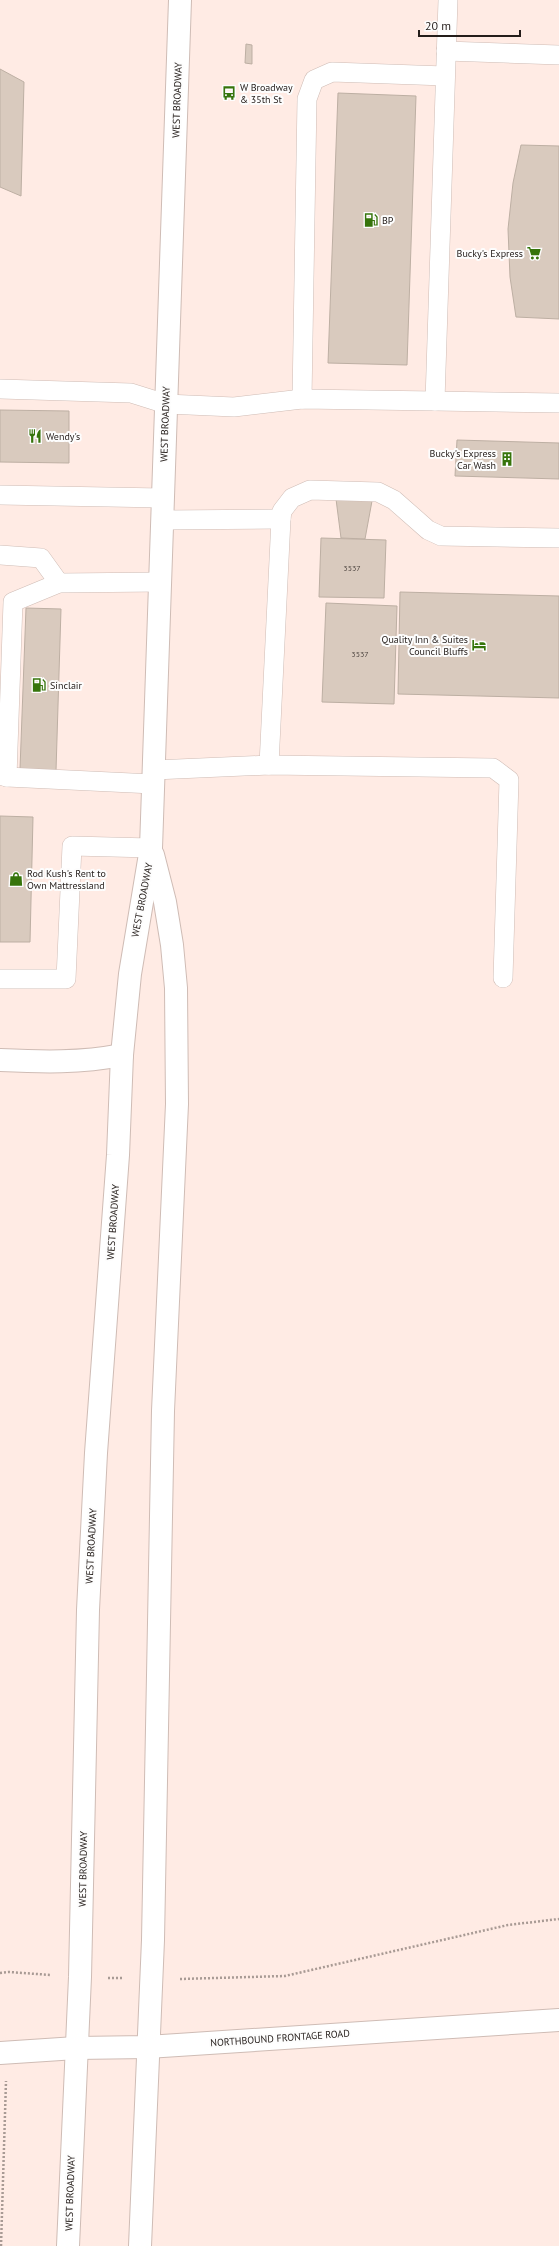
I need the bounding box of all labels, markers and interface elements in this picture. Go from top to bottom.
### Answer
scale bar [419,12,520,38]
text: 20 m [425,18,451,33]
street label: WEST BROADWAY [169,62,185,138]
place label: W Broadway & 35th St [240,81,293,106]
bus stop icon: W Broadway & 35th St [221,85,237,101]
fuel station icon: BP [363,212,379,228]
place label: BP [382,214,394,227]
supermarket icon: Bucky's Express [526,245,542,261]
place label: Bucky's Express [457,247,523,260]
street label: WEST BROADWAY [157,386,173,462]
restaurant icon: Wendy's [27,428,43,444]
place label: Wendy's [46,430,80,443]
place label: Bucky's Express Car Wash [430,447,496,472]
building icon: Bucky's Express Car Wash [499,451,515,467]
house number: 3537 [343,563,361,573]
place label: Quality Inn & Suites Council Bluffs [382,633,468,658]
hotel icon: Quality Inn & Suites Council Bluffs [471,637,487,653]
house number: 3537 [351,649,369,659]
fuel station icon: Sinclair [31,677,47,693]
place label: Sinclair [50,679,83,692]
street label: WEST BROADWAY [128,861,156,938]
place label: Rod Kush's Rent to Own Mattressland [27,867,106,892]
shop icon: Rod Kush's Rent to Own Mattressland [8,871,24,887]
street label: WEST BROADWAY [104,1183,122,1260]
street label: WEST BROADWAY [83,1507,99,1584]
street label: WEST BROADWAY [76,1831,90,1907]
street label: NORTHBOUND FRONTAGE ROAD [210,2027,350,2049]
street label: WEST BROADWAY [62,2155,78,2231]

